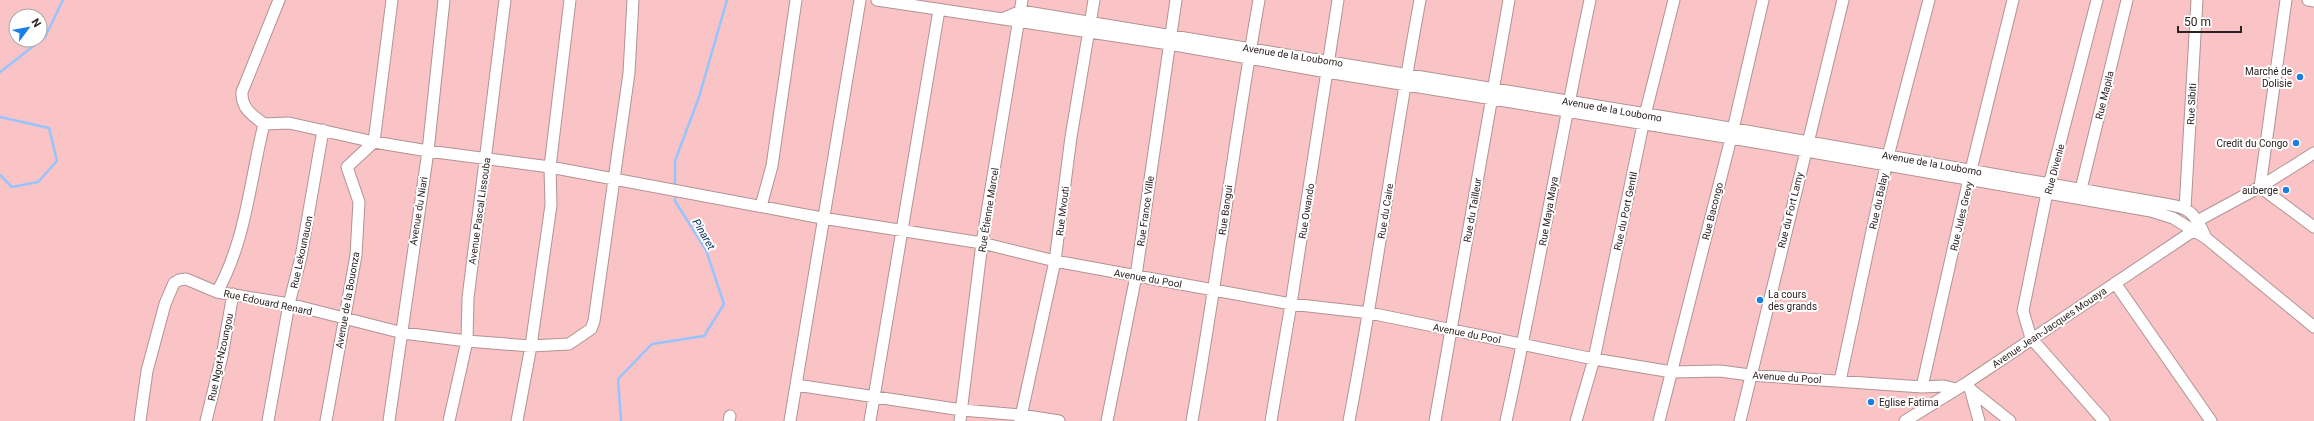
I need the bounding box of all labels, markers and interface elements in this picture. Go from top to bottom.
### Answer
north arrow [8,8,48,48]
scale bar [2178,8,2241,34]
text: 50 m [2184,15,2211,29]
text: N [28,16,44,30]
street label: Avenue de la Loubomo [1242,42,1344,69]
place label: Marché de Dolisie [2245,66,2292,89]
street label: Rue Mapila [2093,70,2116,120]
marker: Marché de Dolisie [2295,72,2305,82]
street label: Rue Sibiti [2185,83,2198,125]
street label: Avenue de la Loubomo [1561,95,1663,124]
place label: Credit du Congo [2216,138,2288,149]
marker: Credit du Congo [2291,138,2301,148]
street label: Rue Divenie [2042,143,2066,196]
street label: Avenue de la Loubomo [1881,149,1983,178]
street label: Avenue Pascal Lissouba [467,157,492,265]
street label: Rue Étienne Marcel [975,167,1001,253]
street label: Rue du Port Gentil [1612,171,1639,251]
street label: Rue du Fort Lamy [1776,171,1805,249]
street label: Rue du Balay [1867,172,1890,230]
street label: Rue France Ville [1135,175,1156,247]
street label: Avenue du Niari [408,176,429,246]
street label: Rue du Tailleur [1461,176,1484,243]
street label: Rue Maya Maya [1537,176,1560,247]
street label: Rue Jules Grevy [1948,180,1975,252]
street label: Rue Bacongo [1700,181,1725,241]
street label: Rue Owando [1297,182,1316,240]
street label: Rue du Caire [1376,183,1395,240]
street label: Rue Bangui [1217,184,1234,236]
place label: auberge [2242,185,2278,196]
marker: auberge [2281,185,2291,195]
street label: Rue Mvouti [1054,186,1071,236]
street label: Rue Lekounauon [288,215,315,290]
water label: Pinaret [690,216,718,253]
street label: Avenue de la Bouonza [334,251,361,349]
street label: Avenue du Pool [1113,267,1183,290]
street label: Avenue Jean-Jacques Mouaya [1990,285,2109,370]
street label: Rue Edouard Renard [223,288,313,317]
place label: La cours des grands [1768,289,1817,312]
marker: La cours des grands [1755,295,1765,305]
street label: Rue Ngot-Nzoungou [206,312,235,402]
street label: Avenue du Pool [1432,322,1502,345]
street label: Avenue du Pool [1752,370,1822,385]
marker: Eglise Fatima [1866,397,1876,407]
place label: Eglise Fatima [1879,397,1939,408]

